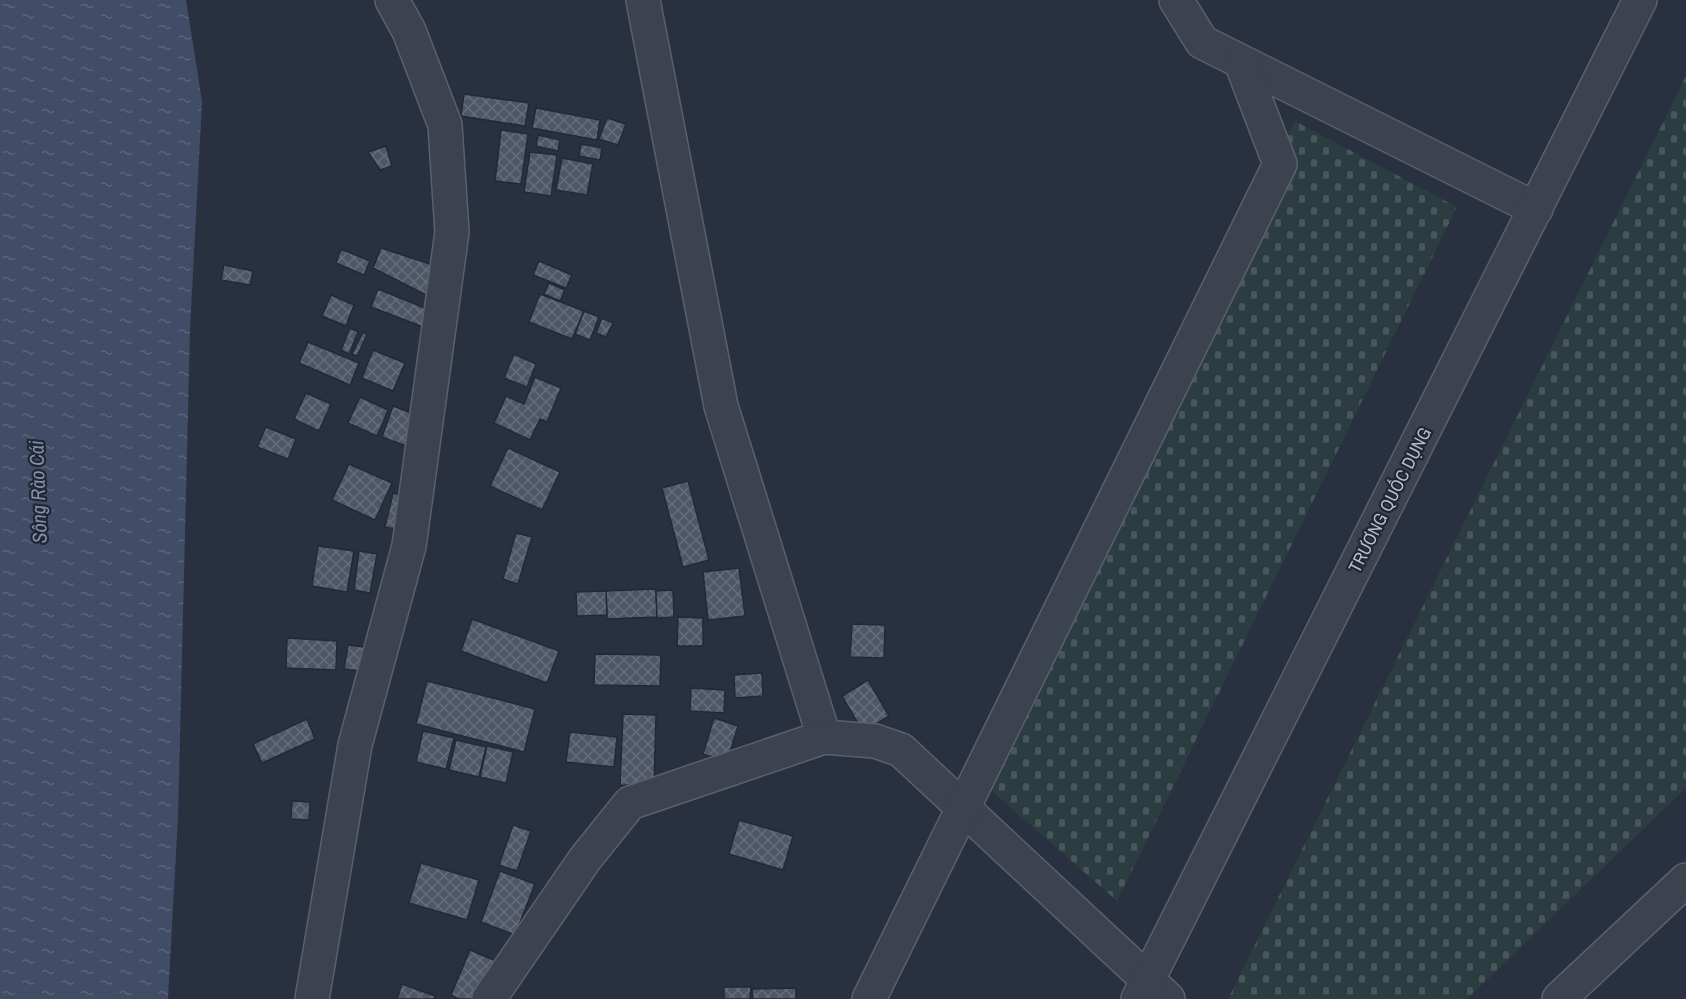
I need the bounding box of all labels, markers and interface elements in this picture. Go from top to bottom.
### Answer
street label: TRƯƠNG QUỐC DỤNG [1342,423,1437,577]
water label: Sông Rào Cái [22,440,53,544]

